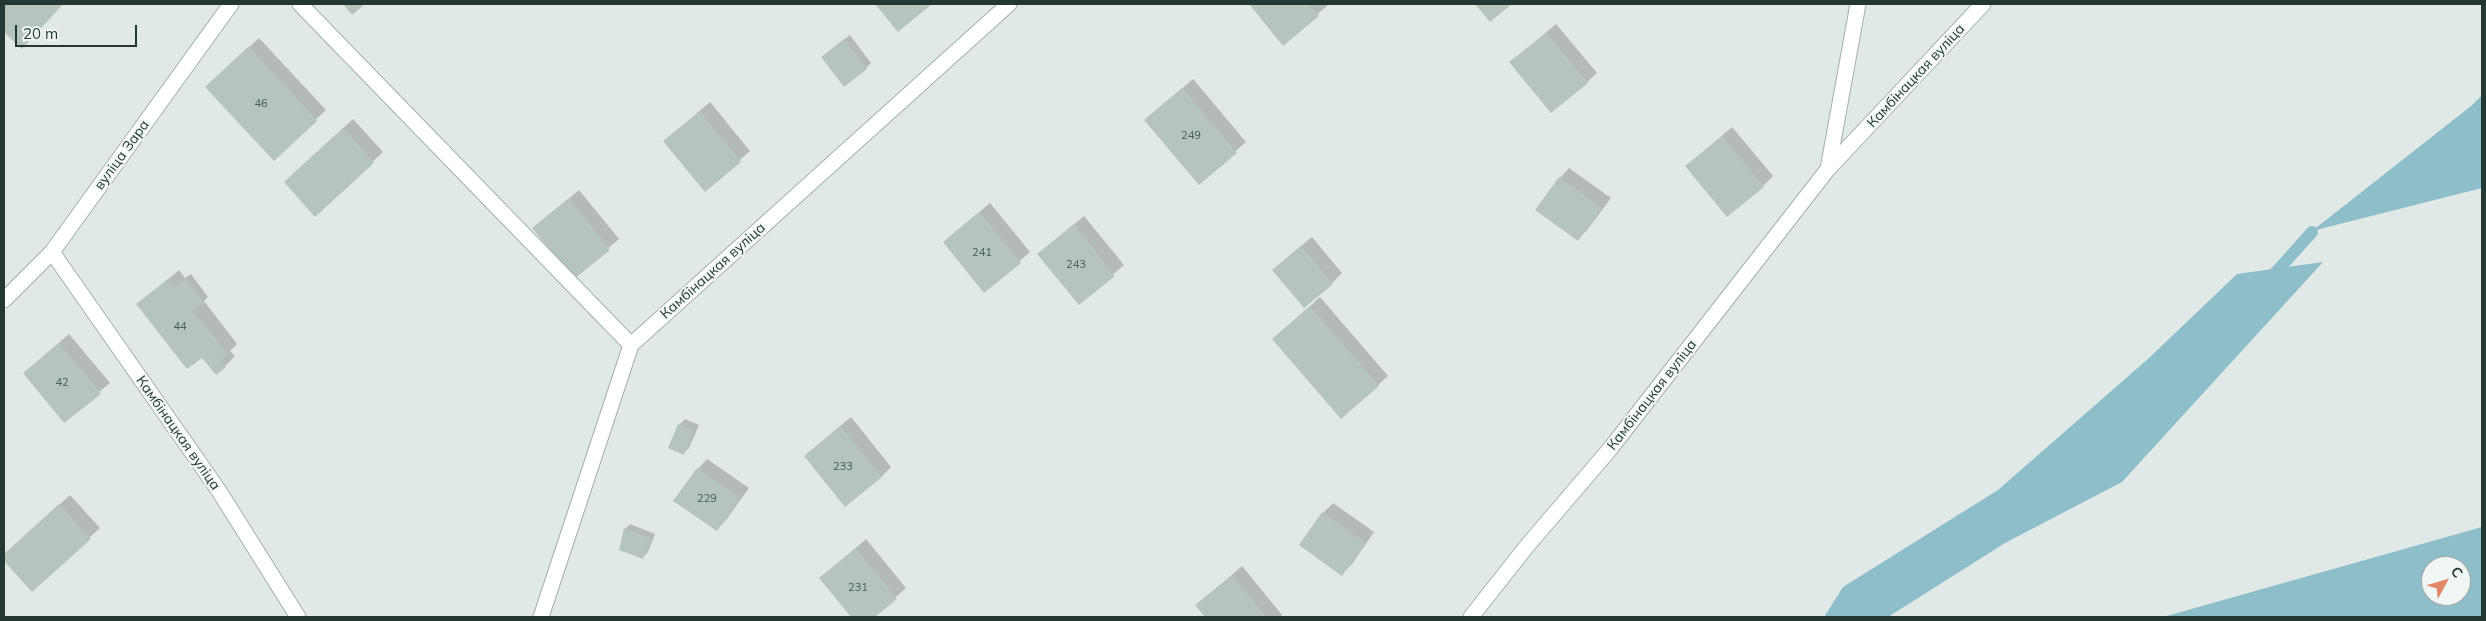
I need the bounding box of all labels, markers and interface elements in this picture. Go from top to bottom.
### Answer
scale bar [18,15,140,47]
street label: Камбінацкая вуліца [1864,21,1968,131]
text: 20 m [23,24,58,43]
house number: 46 [254,97,268,111]
street label: вуліца Зара [91,117,153,193]
house number: 249 [1181,129,1201,143]
street label: Камбінацкая вуліца [657,219,769,323]
house number: 241 [972,246,992,260]
house number: 243 [1066,258,1086,272]
house number: 44 [173,320,187,334]
street label: Камбінацкая вуліца [1604,336,1700,454]
street label: Камбінацкая вуліца [132,373,224,493]
house number: 42 [55,376,69,390]
house number: 233 [833,460,853,474]
house number: 229 [697,492,717,506]
north arrow [2421,556,2471,606]
text: С [2447,563,2467,582]
house number: 231 [848,581,868,595]

